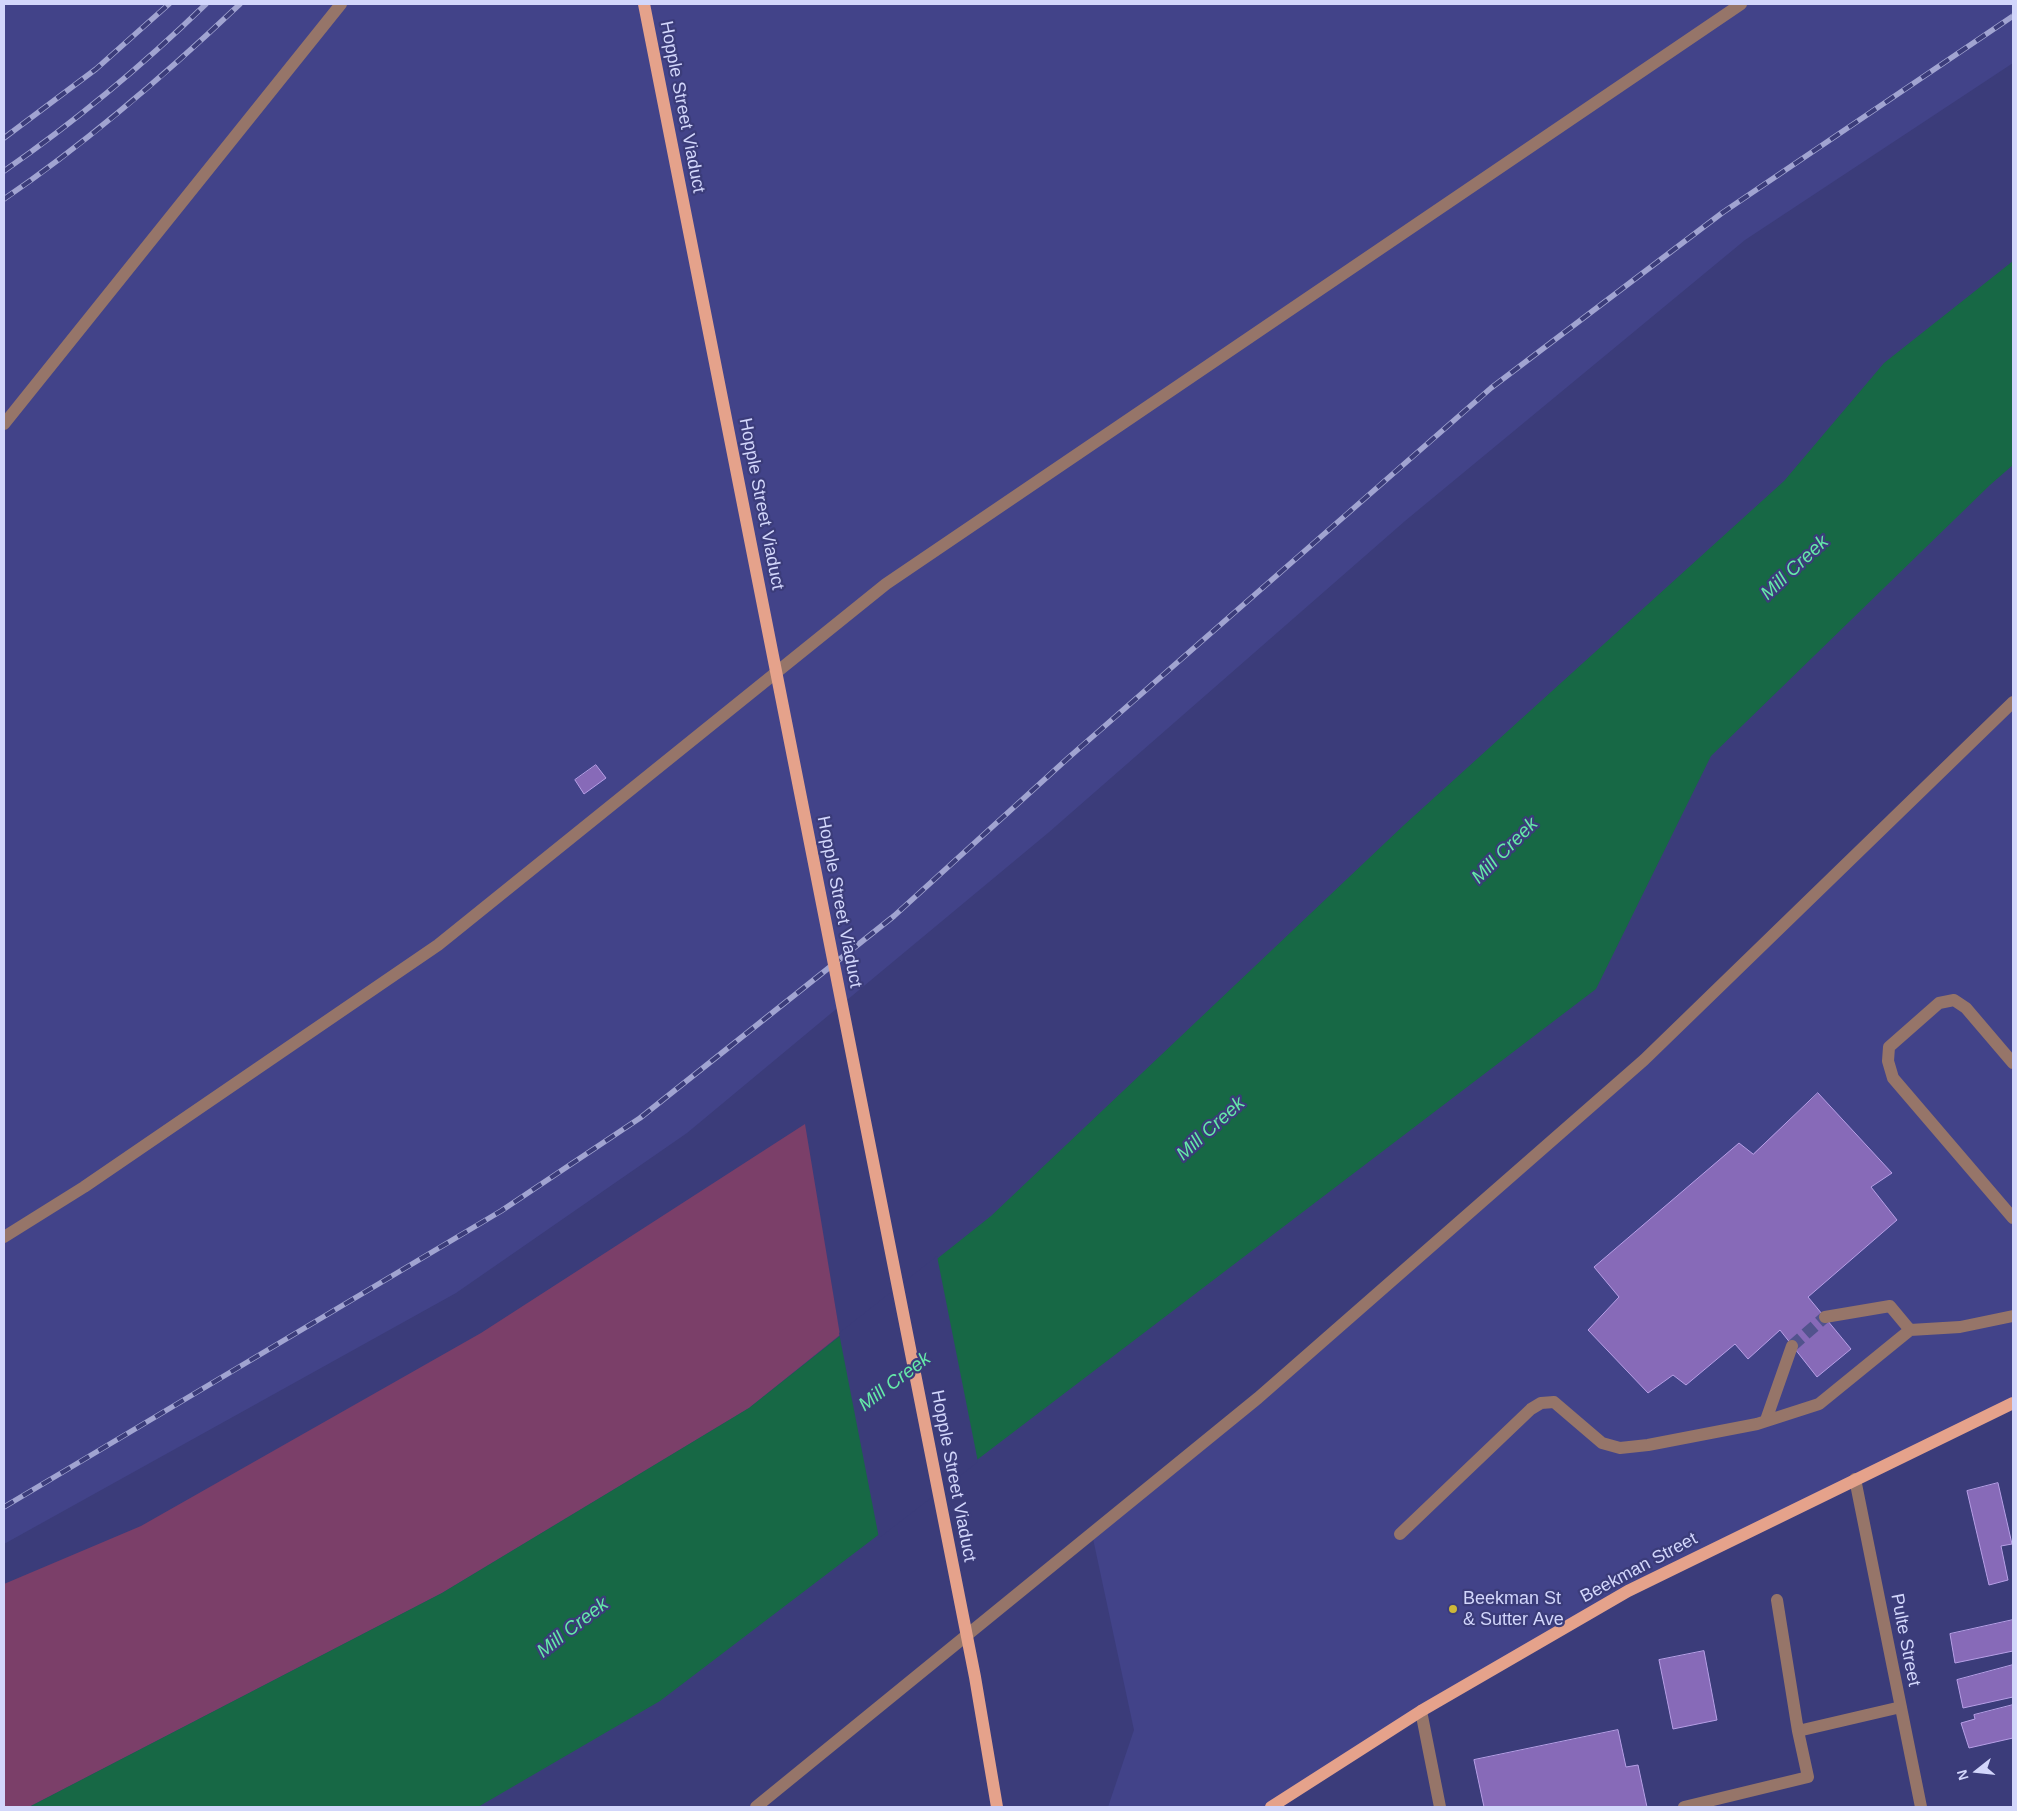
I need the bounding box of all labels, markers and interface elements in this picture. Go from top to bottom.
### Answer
street label: Hopple Street Viaduct [655,19,709,195]
street label: Hopple Street Viaduct [734,416,788,592]
water label: Mill Creek [1756,531,1834,605]
water label: Mill Creek [1467,813,1543,889]
street label: Hopple Street Viaduct [812,814,866,990]
water label: Mill Creek [1172,1092,1250,1166]
water label: Mill Creek [854,1347,936,1417]
street label: Hopple Street Viaduct [926,1388,980,1564]
street label: Beekman Street [1577,1528,1701,1608]
place label: Beekman St & Sutter Ave [1463,1588,1564,1630]
street label: Pulte Street [1885,1592,1925,1688]
water label: Mill Creek [533,1593,613,1663]
marker: Beekman St & Sutter Ave [1447,1603,1459,1615]
north arrow [1952,1746,2002,1796]
text: N [1953,1768,1972,1782]

